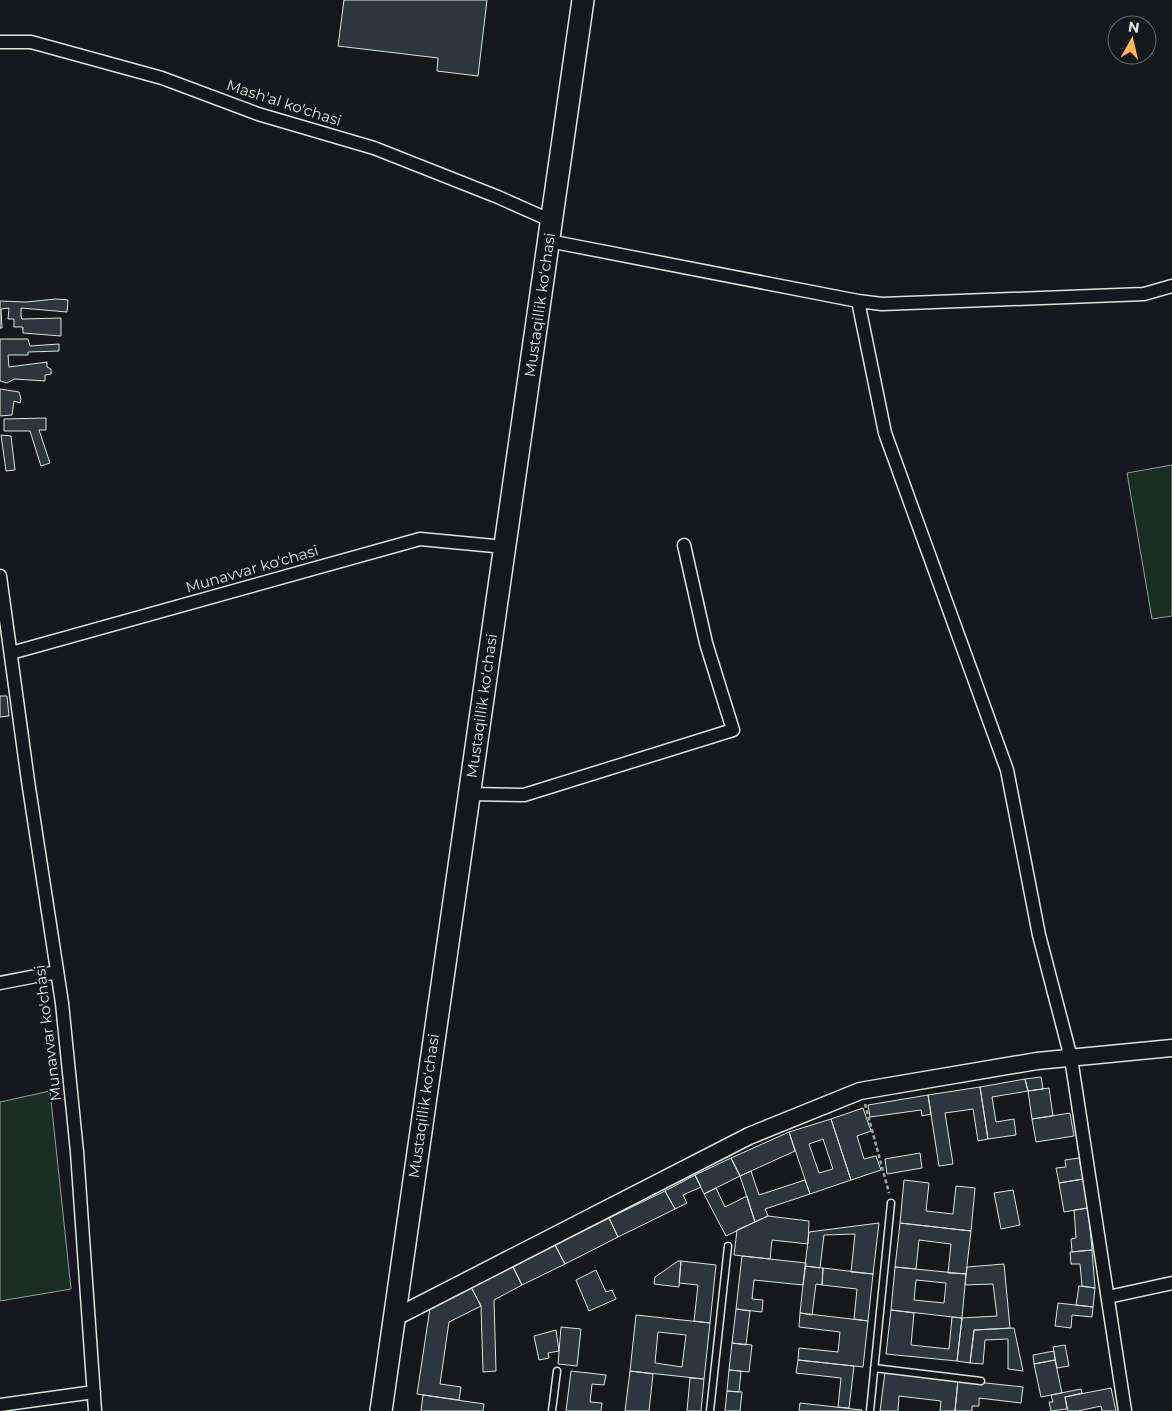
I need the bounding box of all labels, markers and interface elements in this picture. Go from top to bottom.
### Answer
north arrow [1107,15,1157,65]
text: N [1127,17,1141,37]
street label: Mash'al ko'chasi [224,75,344,130]
street label: Mustaqillik koʻchasi [520,232,559,378]
street label: Munavvar ko'chasi [183,540,320,597]
street label: Mustaqillik koʻchasi [462,633,501,779]
street label: Munavvar ko'chasi [30,964,65,1102]
street label: Mustaqillik koʻchasi [404,1033,443,1179]

